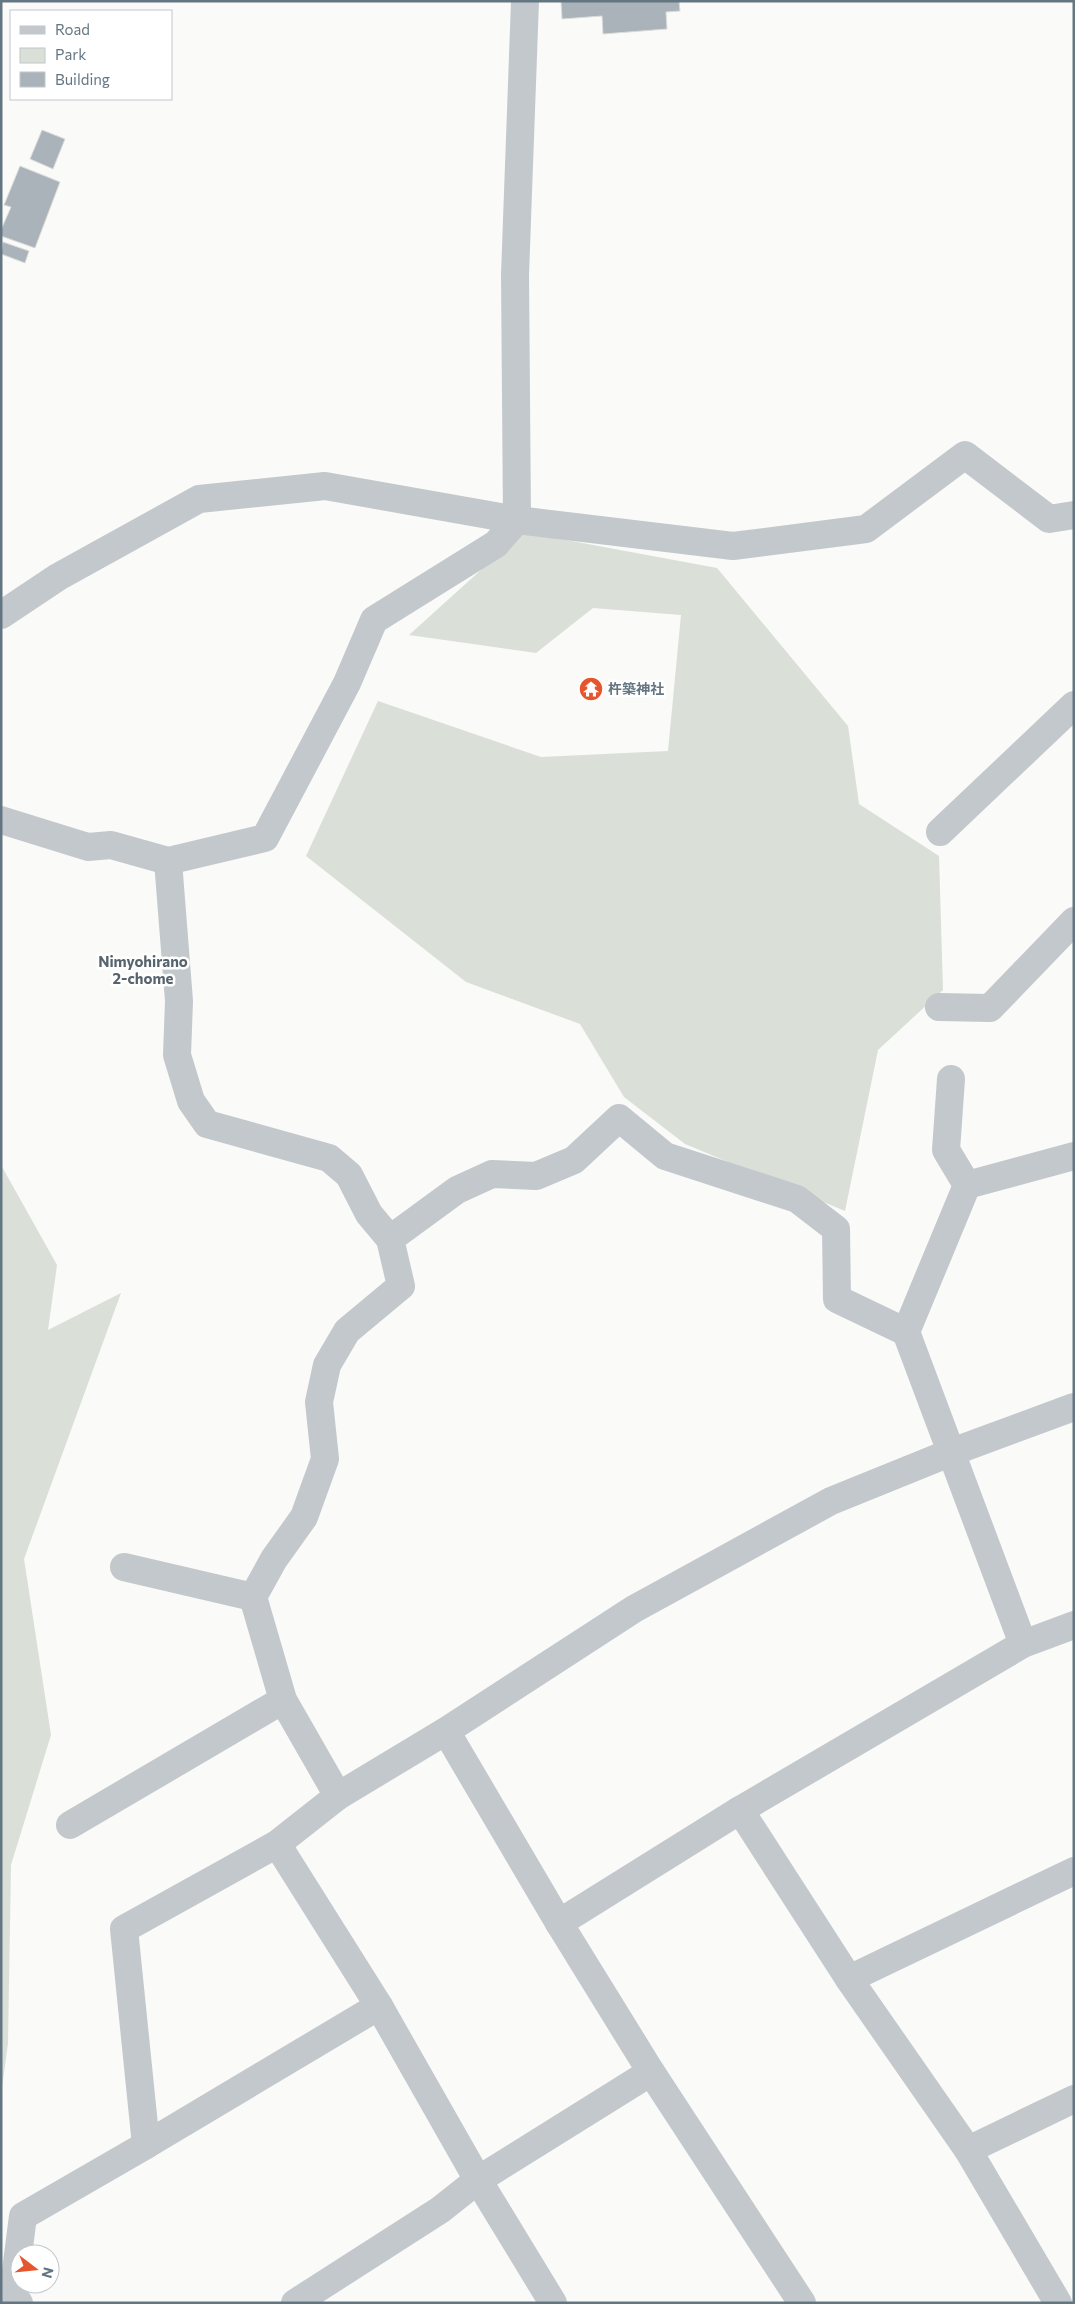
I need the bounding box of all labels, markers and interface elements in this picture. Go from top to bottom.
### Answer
legend [10,10,172,100]
text: Road [55,20,90,38]
text: Park [55,45,86,63]
text: Building [55,70,110,88]
temple icon: 杵築神社 [578,676,604,702]
place label: 杵築神社 [608,680,664,697]
district label: Nimyohirano 2-chome [98,952,188,987]
north arrow [10,2244,60,2294]
text: N [38,2265,58,2280]

